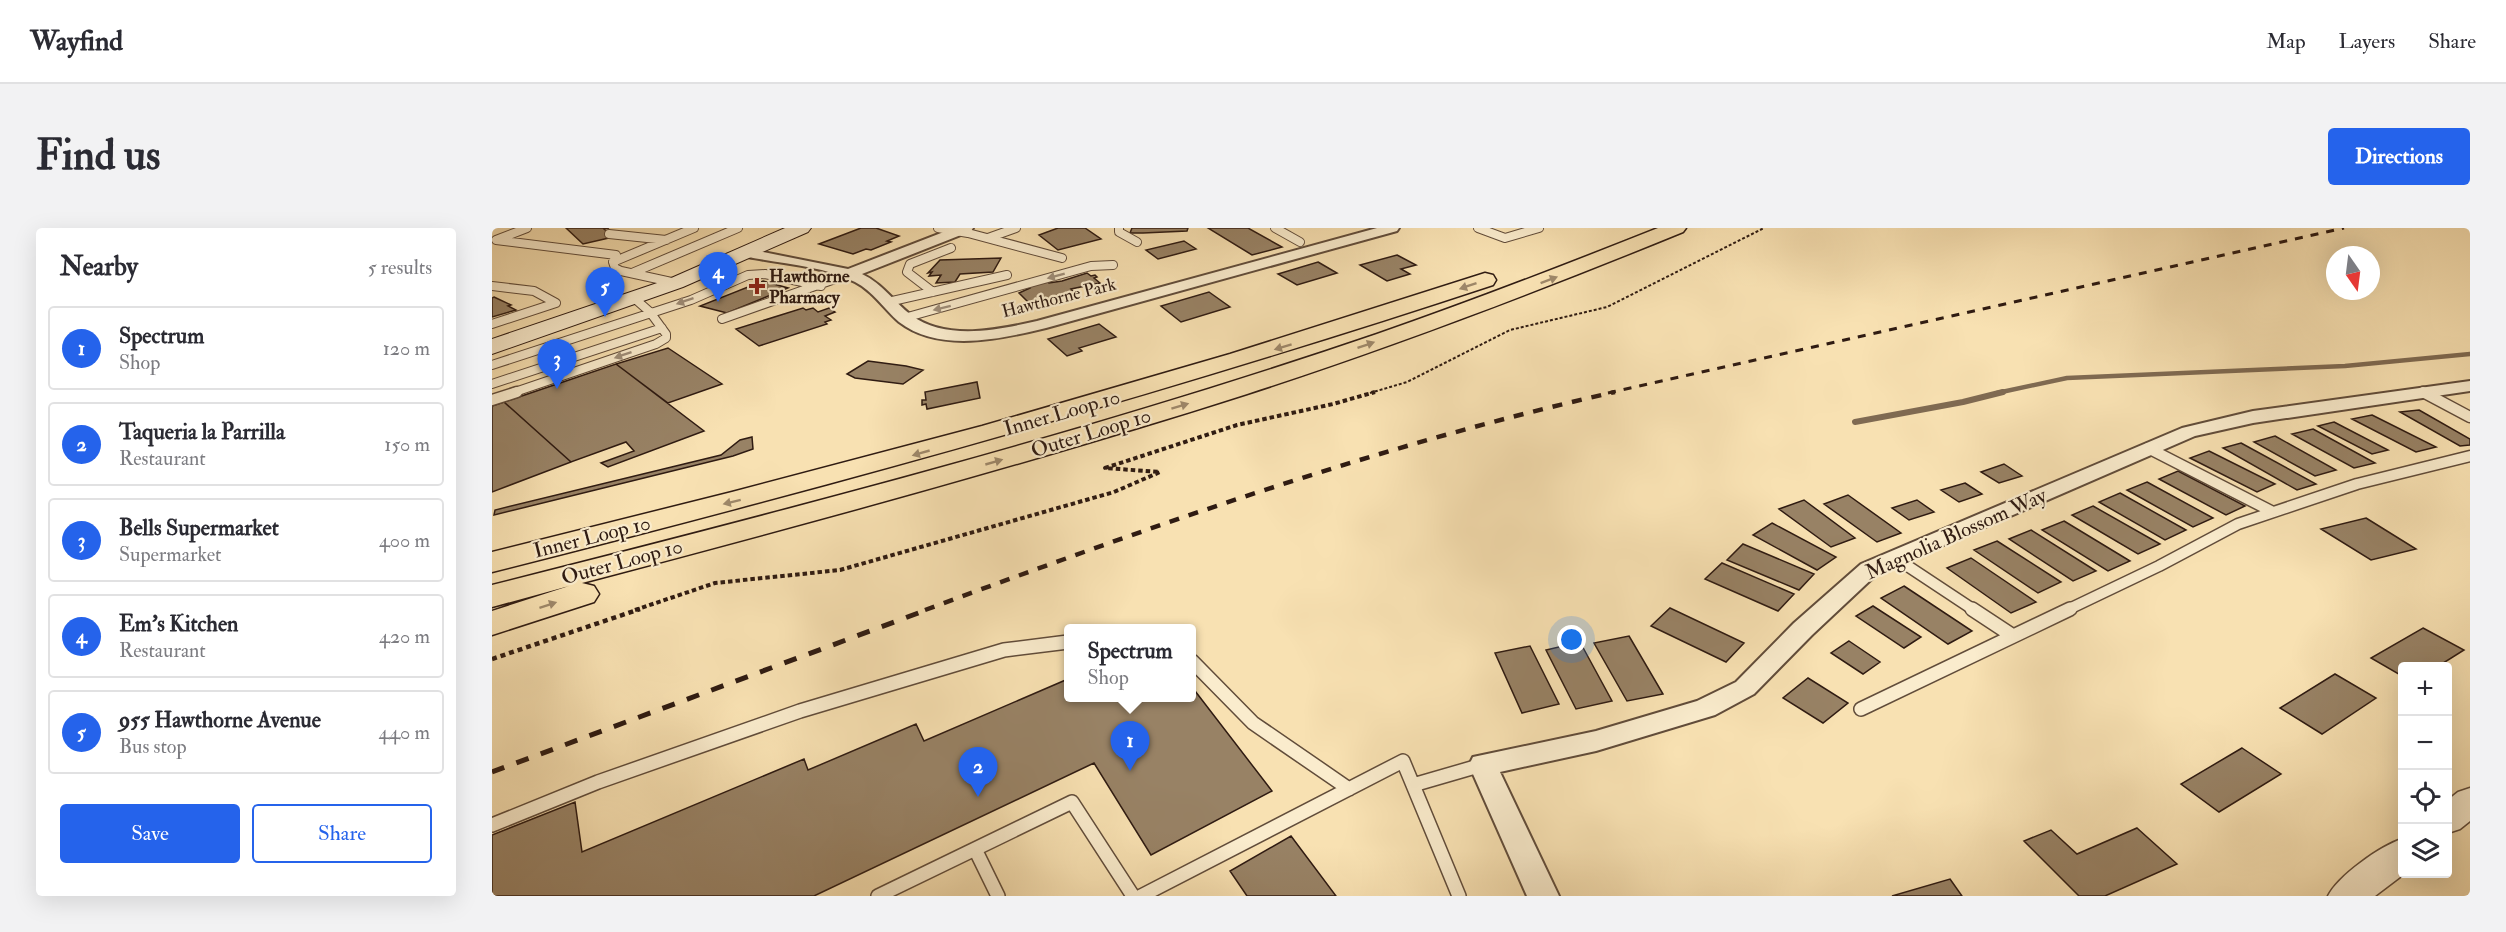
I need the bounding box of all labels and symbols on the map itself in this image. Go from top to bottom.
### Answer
north arrow [2326,246,2380,300]
pin: 4 [698,253,738,302]
place label: Hawthorne Pharmacy [769,265,850,309]
pin: 5 [586,268,624,317]
one-way arrow [1047,271,1065,281]
street label: Hawthorne Park [999,273,1119,323]
one-way arrow [1541,274,1559,284]
marker: Hawthorne Pharmacy [750,279,764,293]
one-way arrow [1459,281,1477,291]
one-way arrow [676,297,694,307]
one-way arrow [933,303,951,313]
pin: 3 [538,340,576,389]
one-way arrow [1357,340,1375,350]
one-way arrow [1274,342,1292,352]
one-way arrow [614,351,632,360]
street label: Inner Loop 10 [1001,384,1123,442]
one-way arrow [1171,401,1189,410]
street label: Outer Loop 10 [1028,402,1154,464]
one-way arrow [912,448,930,458]
one-way arrow [985,457,1003,466]
street label: Magnolia Blossom Way [1861,482,2051,586]
one-way arrow [723,498,742,508]
street label: Inner Loop 10 [531,509,653,565]
street label: Outer Loop 10 [558,533,686,591]
one-way arrow [539,600,557,609]
your location [1557,625,1586,654]
pin: 1 [1110,722,1150,771]
pin: 2 [958,748,998,797]

